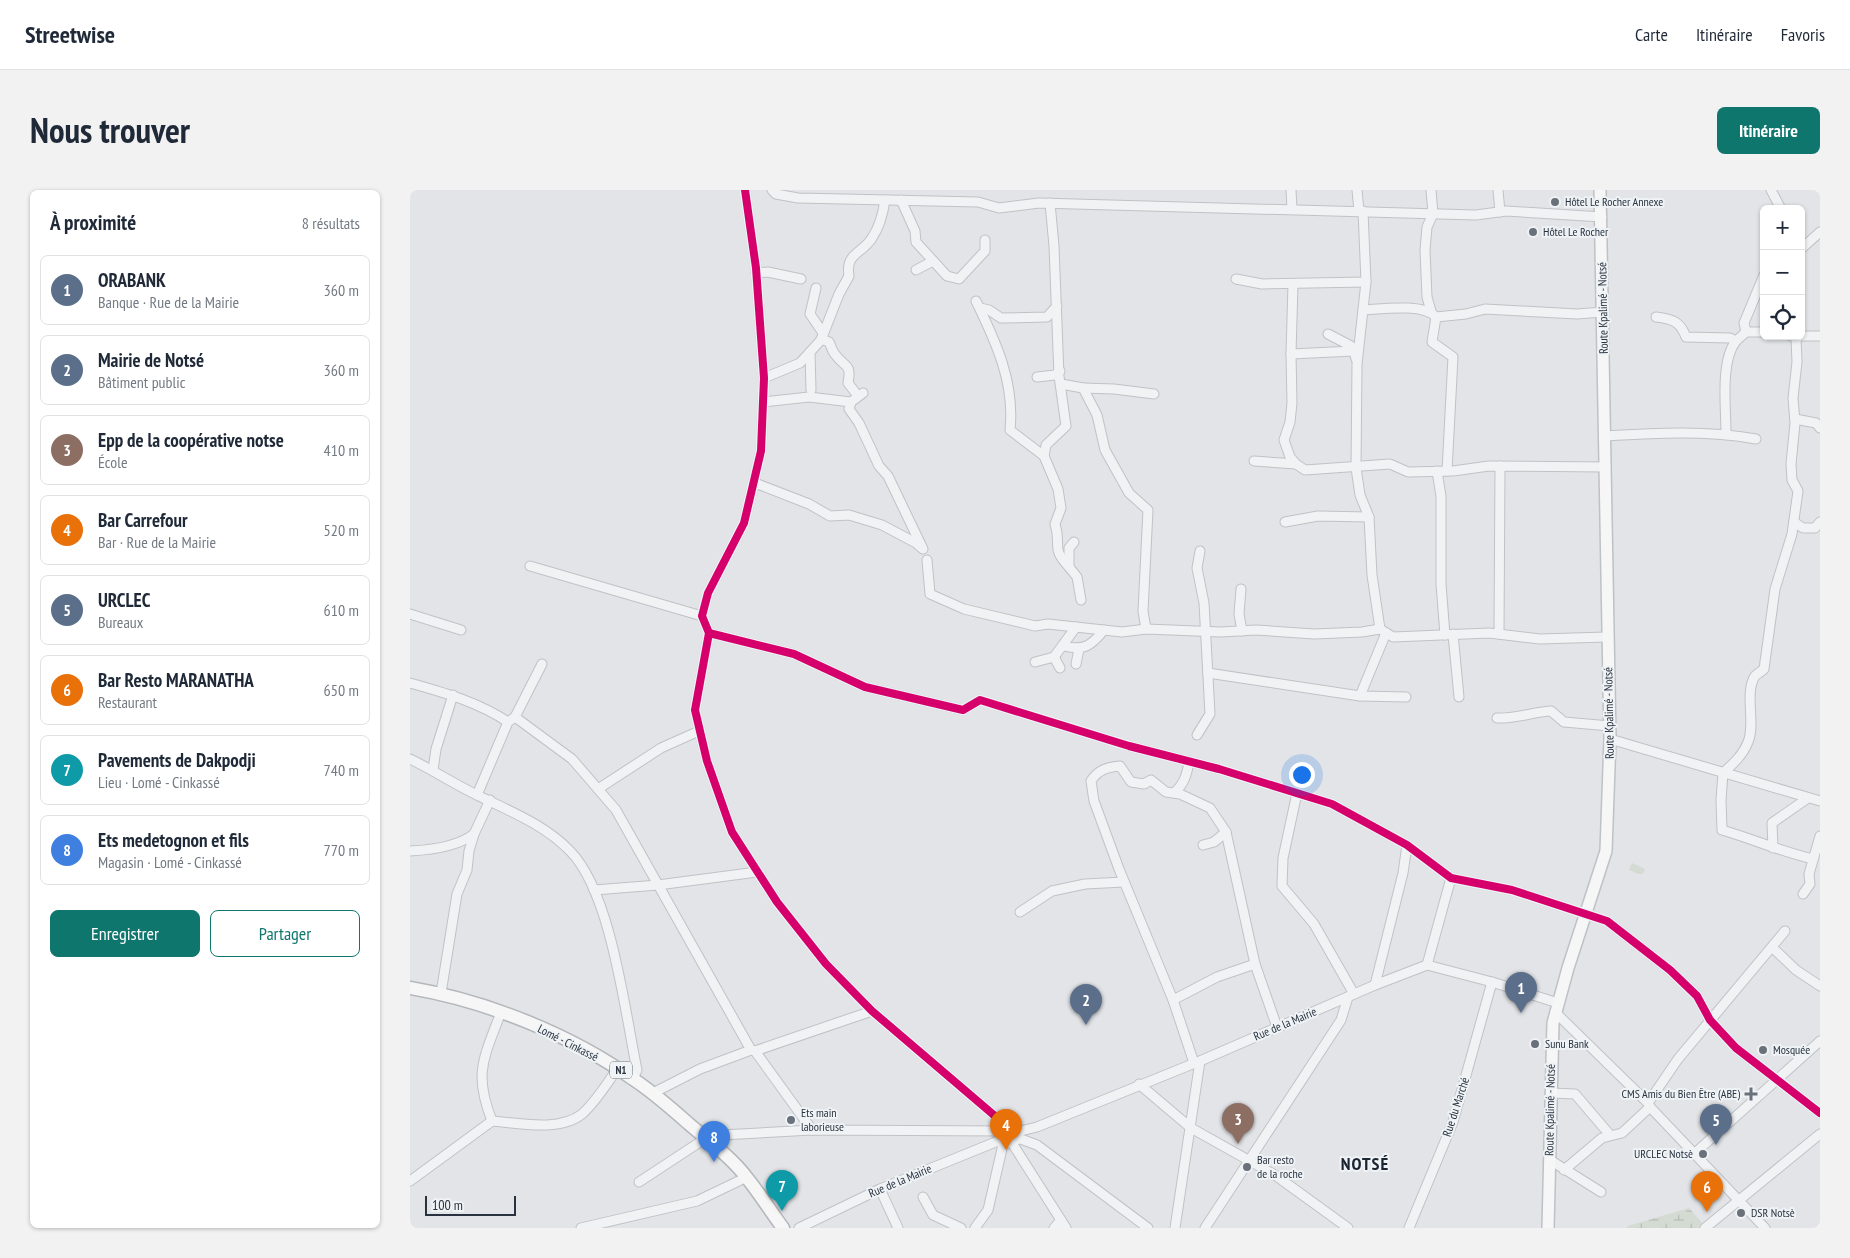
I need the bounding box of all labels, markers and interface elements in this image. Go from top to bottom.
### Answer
text: Streetwise [25,19,115,50]
text: Carte [1635,23,1668,46]
text: Itinéraire [1696,23,1753,46]
text: Favoris [1781,23,1825,46]
text: Nous trouver [30,107,190,153]
button: Itinéraire [1717,107,1820,154]
place label: Hôtel Le Rocher Annexe [1565,194,1663,209]
marker: Hôtel Le Rocher Annexe [1549,196,1561,208]
map controls [1760,205,1805,340]
button: + [1760,205,1805,250]
text: À proximité [50,209,136,236]
text: 8 résultats [302,213,360,233]
place label: Hôtel Le Rocher [1543,224,1609,239]
marker: Hôtel Le Rocher [1527,226,1539,238]
button: − [1760,250,1805,295]
street label: Route Kpalimé - Notsé [1594,262,1611,354]
text: ORABANK [98,268,166,292]
text: 1 [63,280,71,300]
text: 360 m [324,280,359,300]
text: Banque · Rue de la Mairie [98,292,239,312]
button: locate [1760,295,1805,340]
text: Mairie de Notsé [98,348,204,372]
text: 2 [63,360,71,380]
text: 360 m [324,360,359,380]
text: Bâtiment public [98,372,185,392]
text: Epp de la coopérative notse [98,428,284,452]
text: 3 [63,440,71,460]
text: 410 m [324,440,359,460]
text: École [98,452,128,472]
text: Bar Carrefour [98,508,188,532]
text: 4 [63,520,71,540]
text: 520 m [324,520,359,540]
text: Bar · Rue de la Mairie [98,532,216,552]
text: URCLEC [98,588,150,612]
text: 5 [63,600,71,620]
text: 610 m [324,600,359,620]
text: Bureaux [98,612,143,632]
street label: Route Kpalimé - Notsé [1600,667,1617,759]
text: Bar Resto MARANATHA [98,668,254,692]
text: 6 [63,680,71,700]
text: 650 m [324,680,359,700]
text: Restaurant [98,692,157,712]
text: Pavements de Dakpodji [98,748,256,772]
text: 7 [63,760,71,780]
text: 740 m [324,760,359,780]
your location [1289,762,1315,788]
text: Lieu · Lomé - Cinkassé [98,772,220,792]
text: Ets medetognon et fils [98,828,249,852]
text: 8 [63,840,71,860]
text: 770 m [324,840,359,860]
text: Magasin · Lomé - Cinkassé [98,852,242,872]
button: Enregistrer [50,910,200,957]
button: Partager [210,910,360,957]
pin: 1 [1505,972,1537,1013]
pin: 2 [1070,984,1102,1025]
street label: Rue de la Mairie [1251,1003,1319,1044]
street label: Lomé - Cinkassé [535,1021,601,1064]
place label: Sunu Bank [1545,1036,1589,1051]
marker: Sunu Bank [1529,1038,1541,1050]
place label: Mosquée [1773,1042,1810,1057]
marker: Mosquée [1757,1044,1769,1056]
road number: N1 [610,1062,632,1078]
street label: Route Kpalimé - Notsé [1541,1064,1558,1156]
street label: Rue du Marché [1439,1075,1472,1138]
place label: CMS Amis du Bien Être (ABE) [1622,1086,1740,1101]
marker: CMS Amis du Bien Être (ABE) [1744,1087,1758,1101]
pin: 3 [1222,1103,1254,1144]
pin: 5 [1700,1104,1732,1145]
place label: Ets main laborieuse [801,1105,844,1134]
pin: 4 [990,1109,1022,1150]
marker: Ets main laborieuse [785,1114,797,1126]
pin: 8 [698,1121,730,1162]
place label: URCLEC Notsè [1634,1146,1693,1161]
marker: URCLEC Notsè [1697,1148,1709,1160]
place label: Bar resto de la roche [1257,1152,1303,1181]
district label: NOTSÉ [1341,1152,1389,1175]
street label: Rue de la Mairie [866,1160,934,1201]
marker: Bar resto de la roche [1241,1161,1253,1173]
pin: 7 [766,1170,798,1211]
pin: 6 [1691,1171,1723,1212]
scale bar [425,1193,516,1216]
text: 100 m [432,1196,463,1214]
place label: DSR Notsè [1751,1205,1795,1220]
marker: DSR Notsè [1735,1207,1747,1219]

